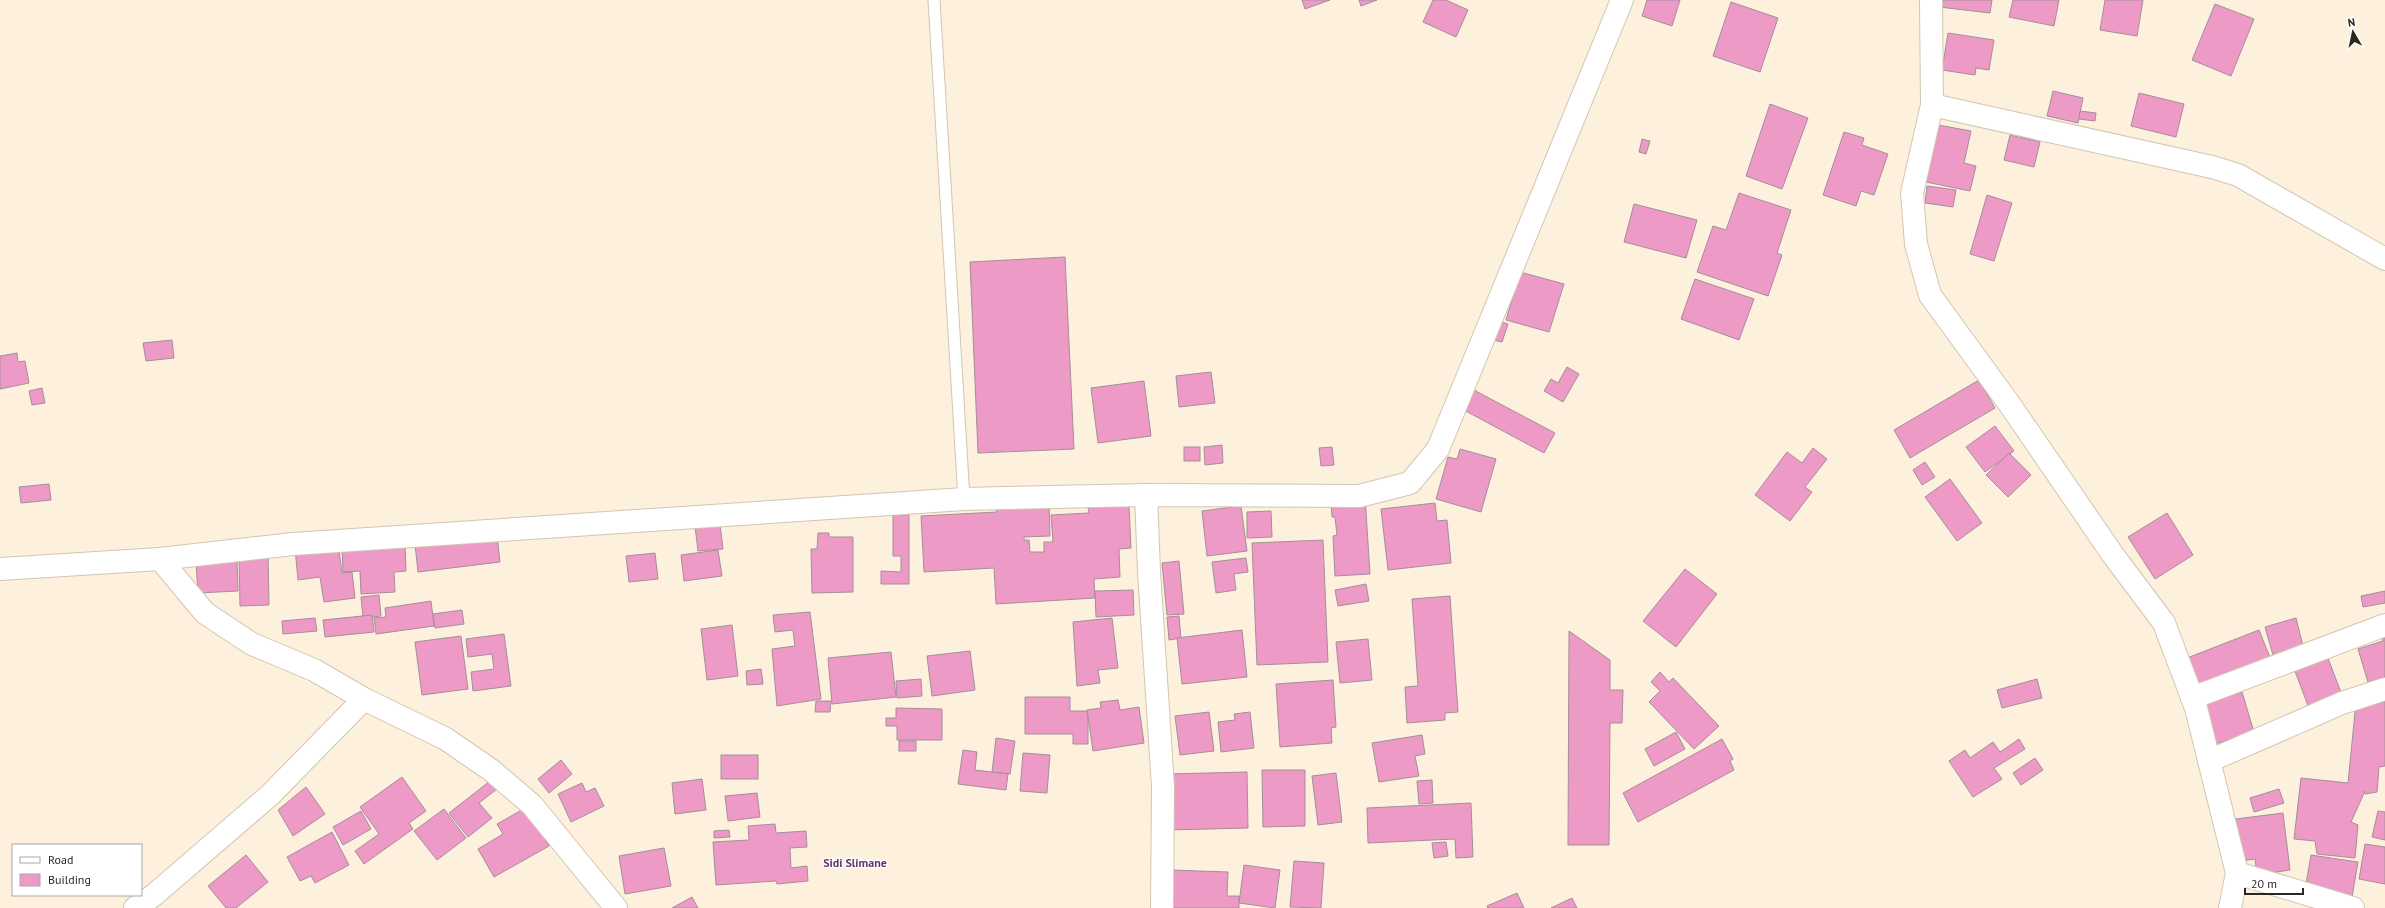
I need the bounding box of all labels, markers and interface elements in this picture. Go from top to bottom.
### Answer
north arrow [2333,12,2373,52]
text: N [2347,15,2356,30]
legend [12,844,142,896]
text: Road [48,852,73,867]
district label: Sidi Slimane [823,855,887,870]
scale bar [2245,870,2303,896]
text: Building [48,872,91,887]
text: 20 m [2251,876,2277,891]

